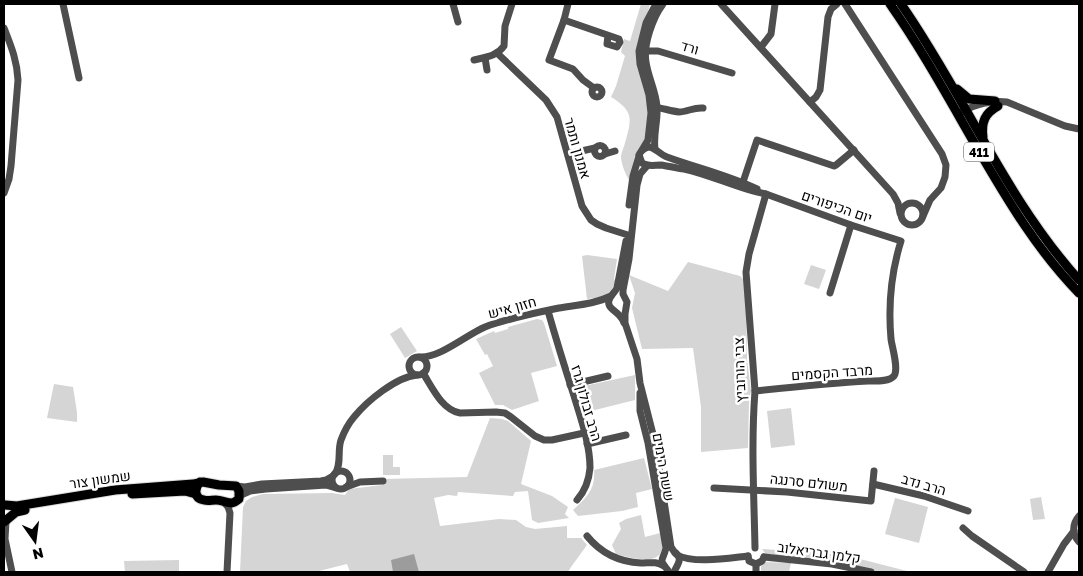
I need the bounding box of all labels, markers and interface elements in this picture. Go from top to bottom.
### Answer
street label: ורד [679,36,701,58]
street label: אמנון ותמר [561,115,595,181]
road number: 411 [964,142,994,162]
street label: יום הכיפורים [799,186,875,226]
street label: חזון איש [486,292,538,322]
street label: צבי הורוביץ [729,337,749,403]
street label: מרבד הקסמים [791,361,873,383]
street label: הרב זבולון גרז [568,363,606,443]
street label: ששת הימים [650,432,678,502]
street label: שמשון צור [68,466,132,492]
street label: משולם סרנגה [769,469,849,495]
street label: הרב נדב [900,470,948,498]
north arrow [10,516,60,566]
street label: קלמן גבריאלוב [776,538,862,566]
text: N [31,545,45,564]

